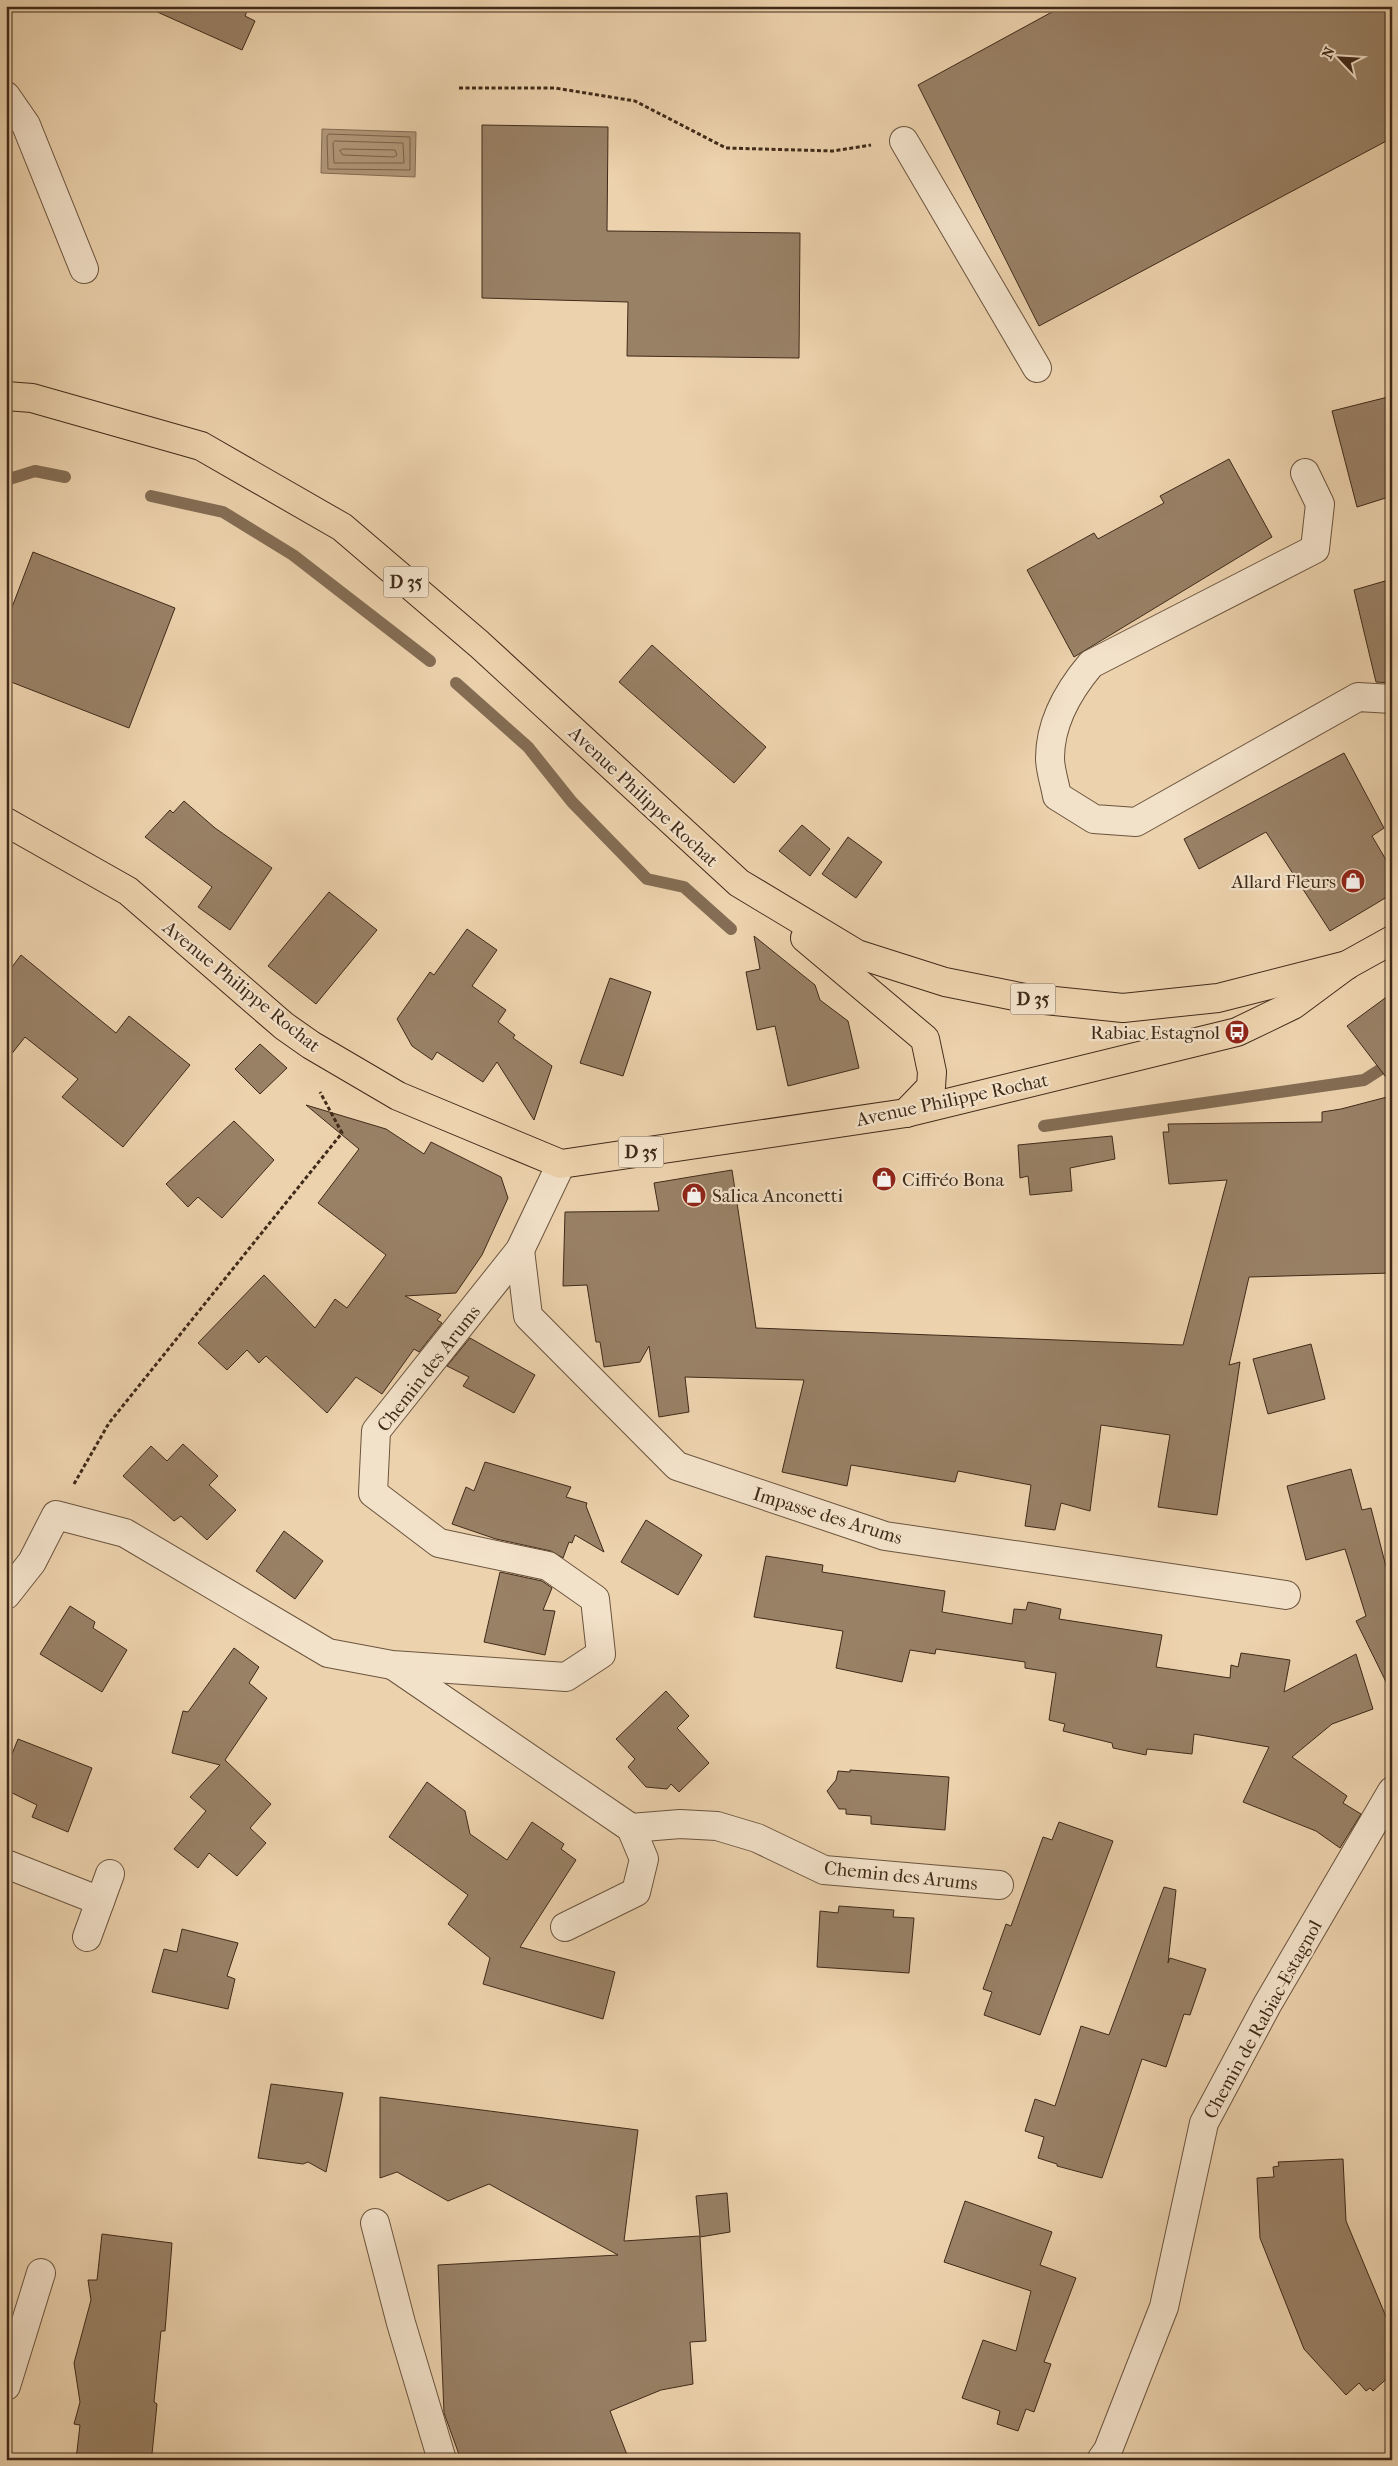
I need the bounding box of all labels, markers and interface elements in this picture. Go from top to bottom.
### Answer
north arrow [1316,32,1366,82]
text: N [1319,44,1339,61]
road number: D 35 [384,566,428,598]
street label: Avenue Philippe Rochat [563,721,723,872]
shop icon: Allard Fleurs [1340,868,1366,894]
place label: Allard Fleurs [1230,871,1336,893]
street label: Avenue Philippe Rochat [158,916,325,1057]
road number: D 35 [1010,984,1056,1014]
bus stop icon: Rabiac Estagnol [1224,1019,1250,1045]
place label: Rabiac Estagnol [1090,1022,1220,1044]
street label: Avenue Philippe Rochat [853,1069,1050,1131]
road number: D 35 [618,1136,664,1168]
shop icon: Ciffréo Bona [871,1166,897,1192]
place label: Ciffréo Bona [902,1169,1004,1191]
shop icon: Salica Anconetti [681,1182,707,1208]
place label: Salica Anconetti [712,1185,844,1207]
street label: Chemin des Arums [373,1301,485,1436]
street label: Impasse des Arums [751,1483,905,1549]
street label: Chemin des Arums [823,1857,979,1895]
street label: Chemin de Rabiac-Estagnol [1199,1916,1327,2123]

